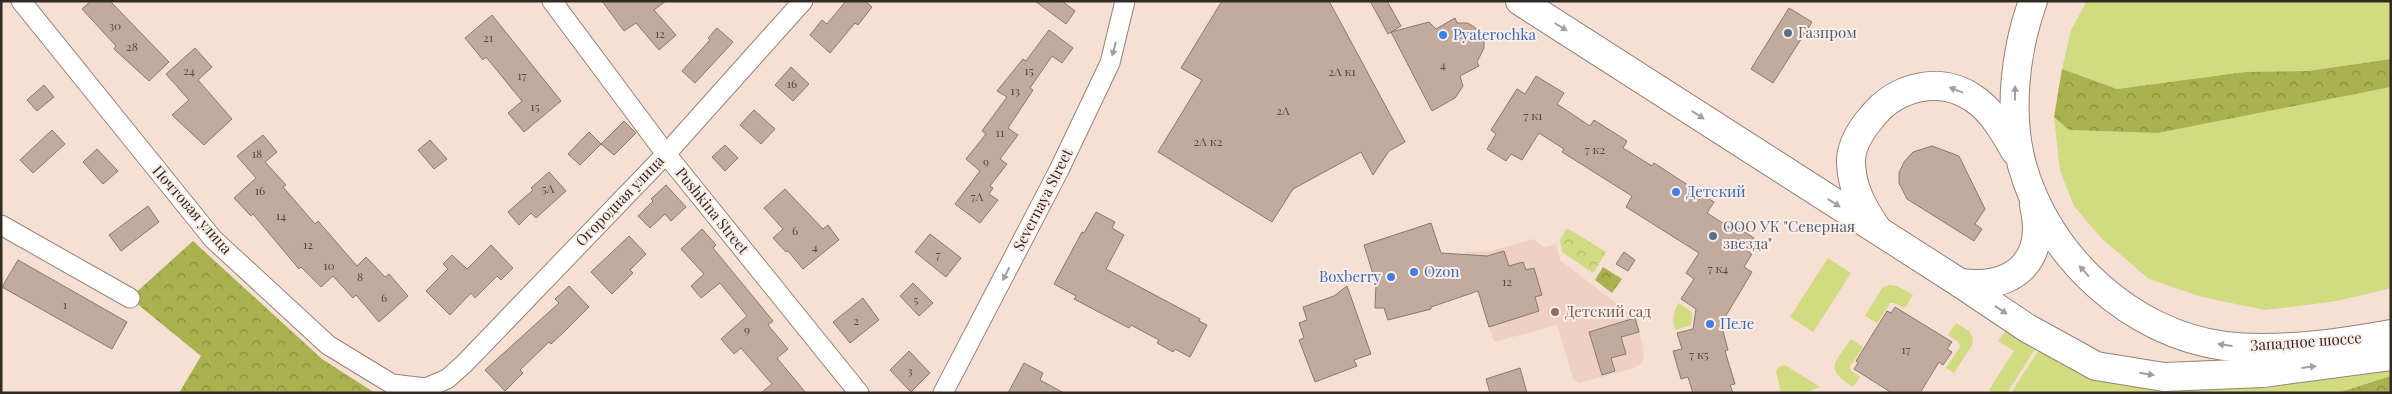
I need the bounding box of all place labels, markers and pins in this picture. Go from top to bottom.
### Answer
place label: Газпром [1798,22,1857,42]
place label: Pyaterochka [1453,24,1536,44]
marker: Газпром [1782,27,1794,39]
marker: Pyaterochka [1437,29,1449,41]
place label: Детский [1686,181,1746,201]
marker: Детский [1670,186,1682,198]
place label: ООО УК "Северная звезда" [1723,216,1855,253]
marker: ООО УК "Северная звезда" [1707,230,1719,242]
place label: Ozon [1424,261,1459,281]
place label: Boxberry [1319,266,1381,286]
marker: Ozon [1408,266,1420,278]
marker: Boxberry [1385,271,1397,283]
place label: Детский сад [1565,301,1651,321]
marker: Детский сад [1549,306,1561,318]
place label: Пеле [1720,313,1754,333]
marker: Пеле [1704,318,1716,330]

